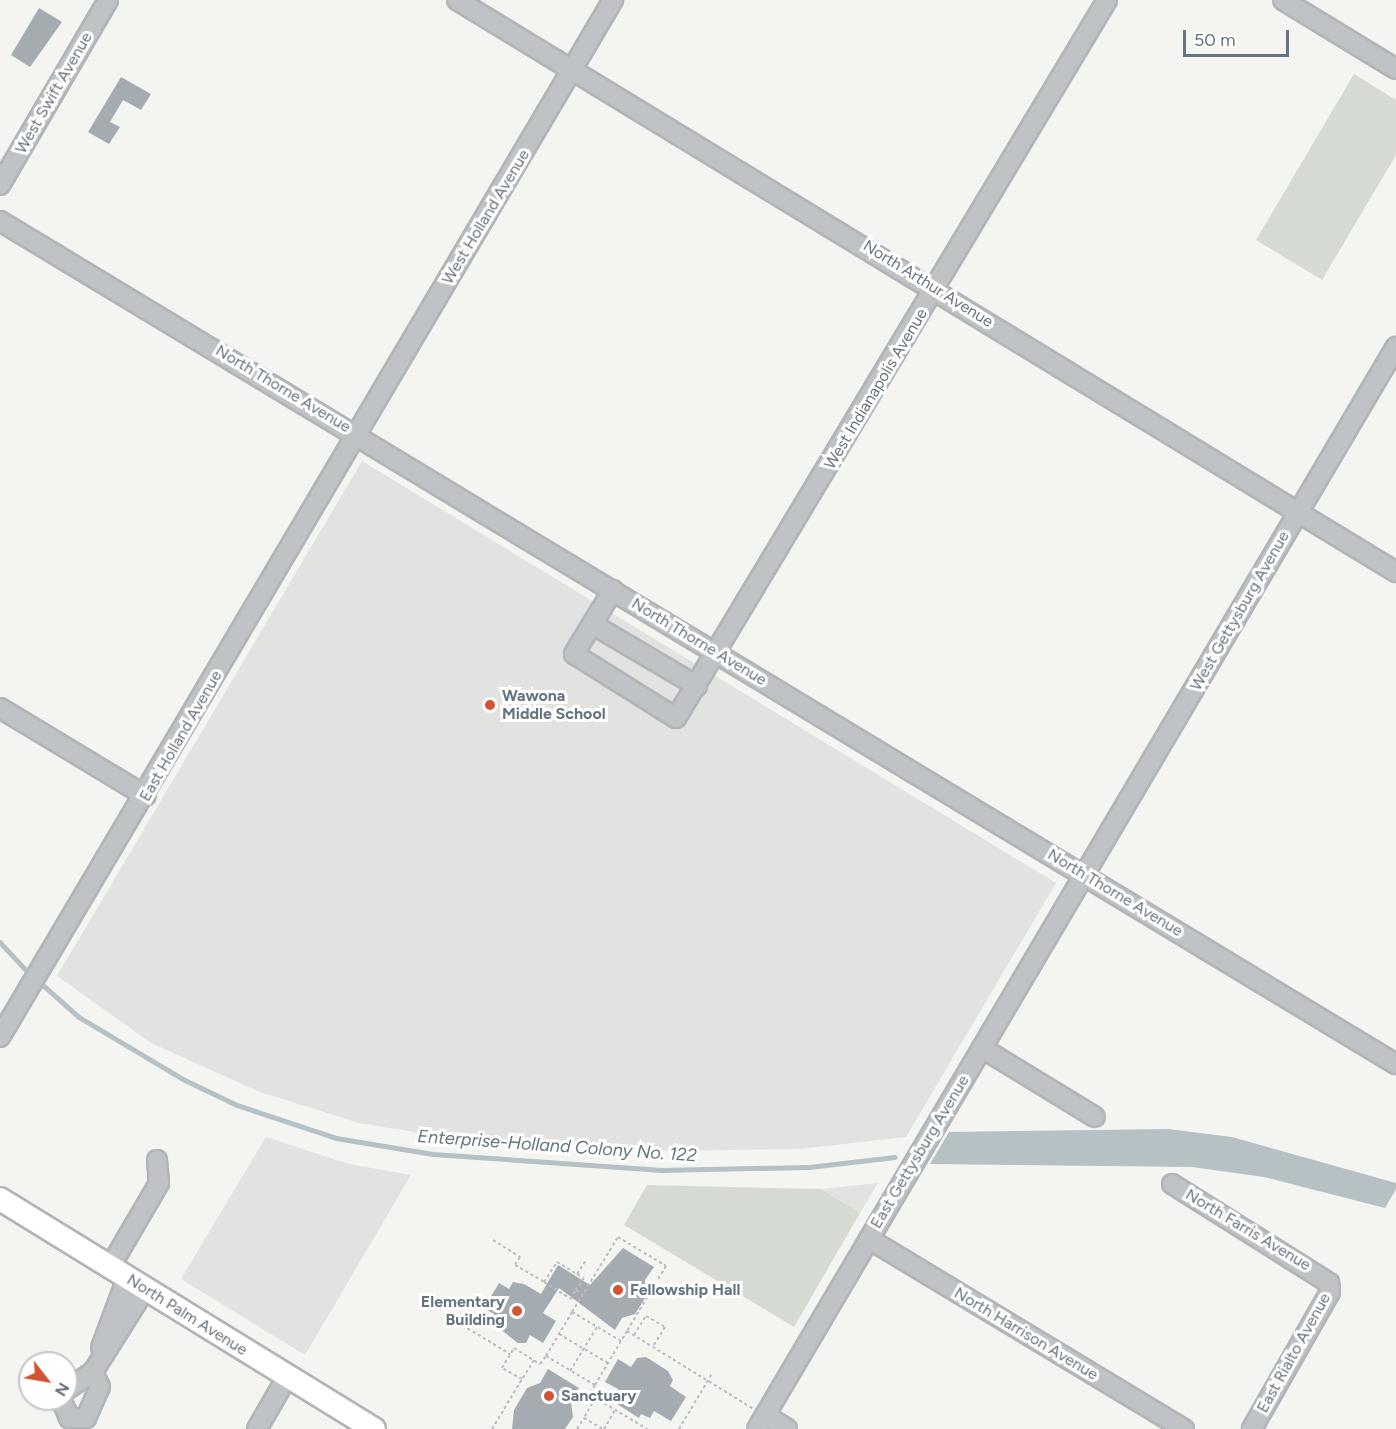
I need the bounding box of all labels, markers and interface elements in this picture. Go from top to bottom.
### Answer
scale bar [1186,18,1292,56]
street label: West Swift Avenue [11,29,97,157]
text: 50 m [1194,29,1236,51]
street label: West Holland Avenue [438,146,534,288]
street label: North Arthur Avenue [859,236,997,332]
street label: West Indianapolis Avenue [820,305,932,473]
street label: North Thorne Avenue [212,341,354,437]
street label: West Gettysburg Avenue [1186,528,1294,694]
street label: North Thorne Avenue [628,594,770,690]
street label: East Holland Avenue [136,667,226,805]
place label: Wawona Middle School [502,686,606,724]
marker: Wawona Middle School [483,698,497,712]
street label: North Thorne Avenue [1044,845,1186,941]
street label: East Gettysburg Avenue [867,1072,973,1232]
water label: Enterprise-Holland Colony No. 122 [417,1125,697,1167]
street label: North Farris Avenue [1182,1185,1314,1275]
street label: North Palm Avenue [123,1270,251,1360]
place label: Fellowship Hall [630,1280,740,1300]
marker: Fellowship Hall [611,1283,625,1297]
street label: North Harrison Avenue [951,1283,1101,1385]
street label: East Rialto Avenue [1253,1290,1335,1416]
place label: Elementary Building [421,1292,505,1330]
marker: Elementary Building [510,1304,524,1318]
north arrow [18,1351,78,1411]
text: N [51,1379,73,1400]
place label: Sanctuary [561,1386,636,1406]
marker: Sanctuary [542,1389,556,1403]

